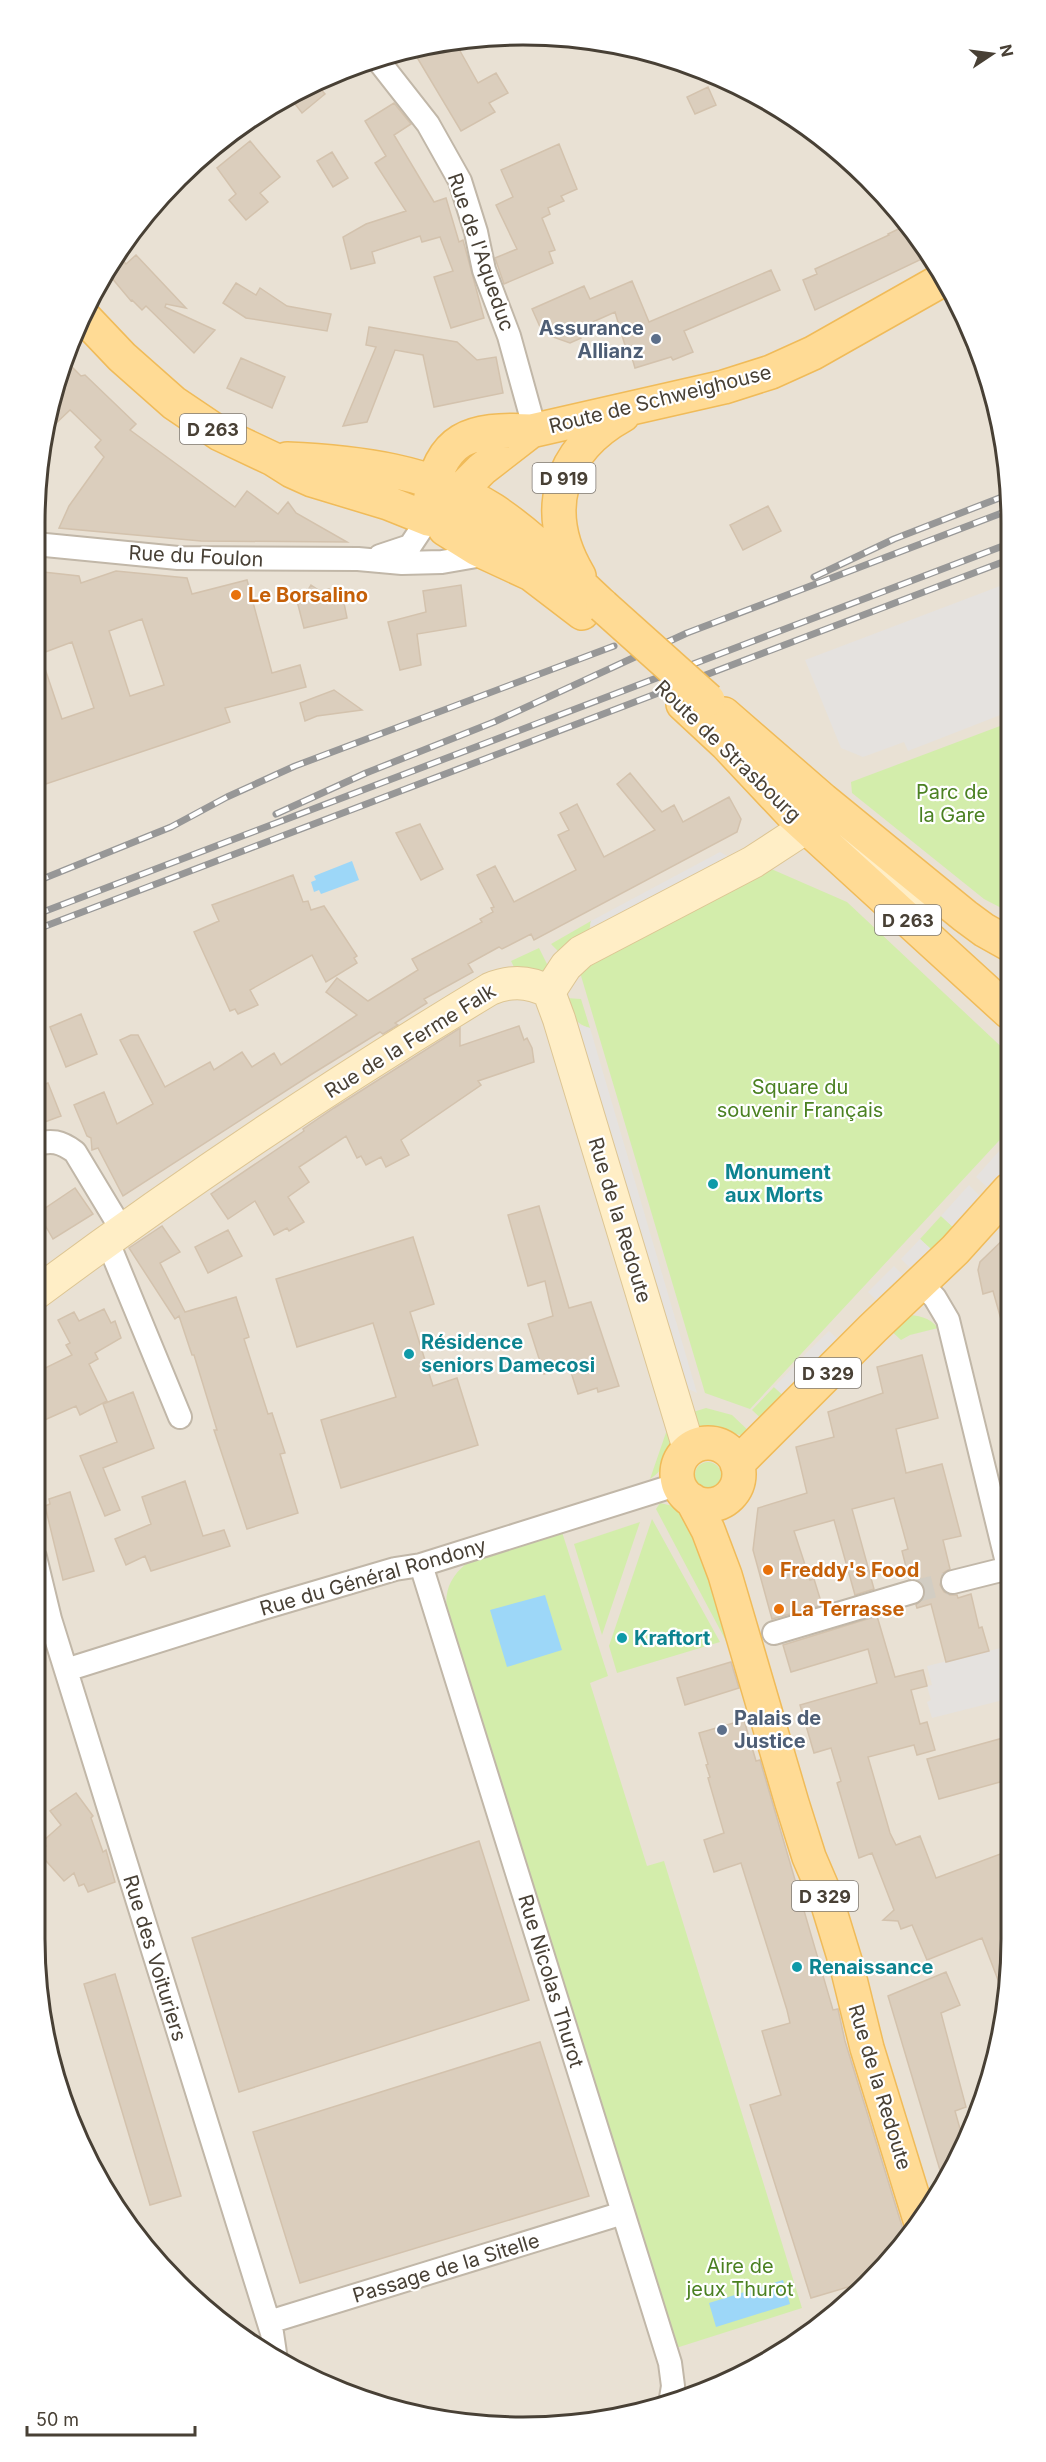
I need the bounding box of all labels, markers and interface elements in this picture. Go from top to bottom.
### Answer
north arrow [962,24,1022,84]
text: N [995,42,1018,59]
street label: Rue de l'Aqueduc [443,170,519,334]
place label: Assurance Allianz [539,316,644,363]
marker: Assurance Allianz [649,332,663,346]
street label: Route de Schweighouse [546,360,774,438]
road number: D 263 [180,414,246,444]
road number: D 919 [532,463,596,493]
street label: Rue du Foulon [128,540,264,572]
place label: Le Borsalino [248,583,368,607]
marker: Le Borsalino [229,588,243,602]
street label: Route de Strasbourg [650,675,806,827]
park label: Parc de la Gare [916,780,988,827]
road number: D 263 [875,905,941,935]
street label: Rue de la Ferme Falk [320,979,500,1103]
park label: Square du souvenir Français [717,1075,883,1122]
street label: Rue de la Redoute [583,1134,657,1306]
place label: Monument aux Morts [725,1160,831,1207]
marker: Monument aux Morts [706,1177,720,1191]
place label: Résidence seniors Damecosi [421,1330,595,1377]
marker: Résidence seniors Damecosi [402,1347,416,1361]
road number: D 329 [795,1358,861,1388]
street label: Rue du Général Rondony [257,1533,489,1621]
place label: Freddy's Food [780,1558,919,1582]
marker: Freddy's Food [761,1563,775,1577]
place label: La Terrasse [791,1597,905,1621]
marker: La Terrasse [772,1602,786,1616]
place label: Kraftort [634,1626,710,1650]
marker: Kraftort [615,1631,629,1645]
place label: Palais de Justice [734,1706,821,1753]
marker: Palais de Justice [715,1723,729,1737]
street label: Rue des Voituriers [118,1872,192,2044]
road number: D 329 [792,1881,858,1911]
street label: Rue Nicolas Thurot [513,1891,589,2071]
place label: Renaissance [809,1955,934,1979]
marker: Renaissance [790,1960,804,1974]
street label: Rue de la Redoute [843,2001,917,2173]
street label: Passage de la Sitelle [350,2228,542,2308]
park label: Aire de jeux Thurot [685,2254,794,2301]
scale bar [27,2399,195,2437]
text: 50 m [36,2409,79,2430]

